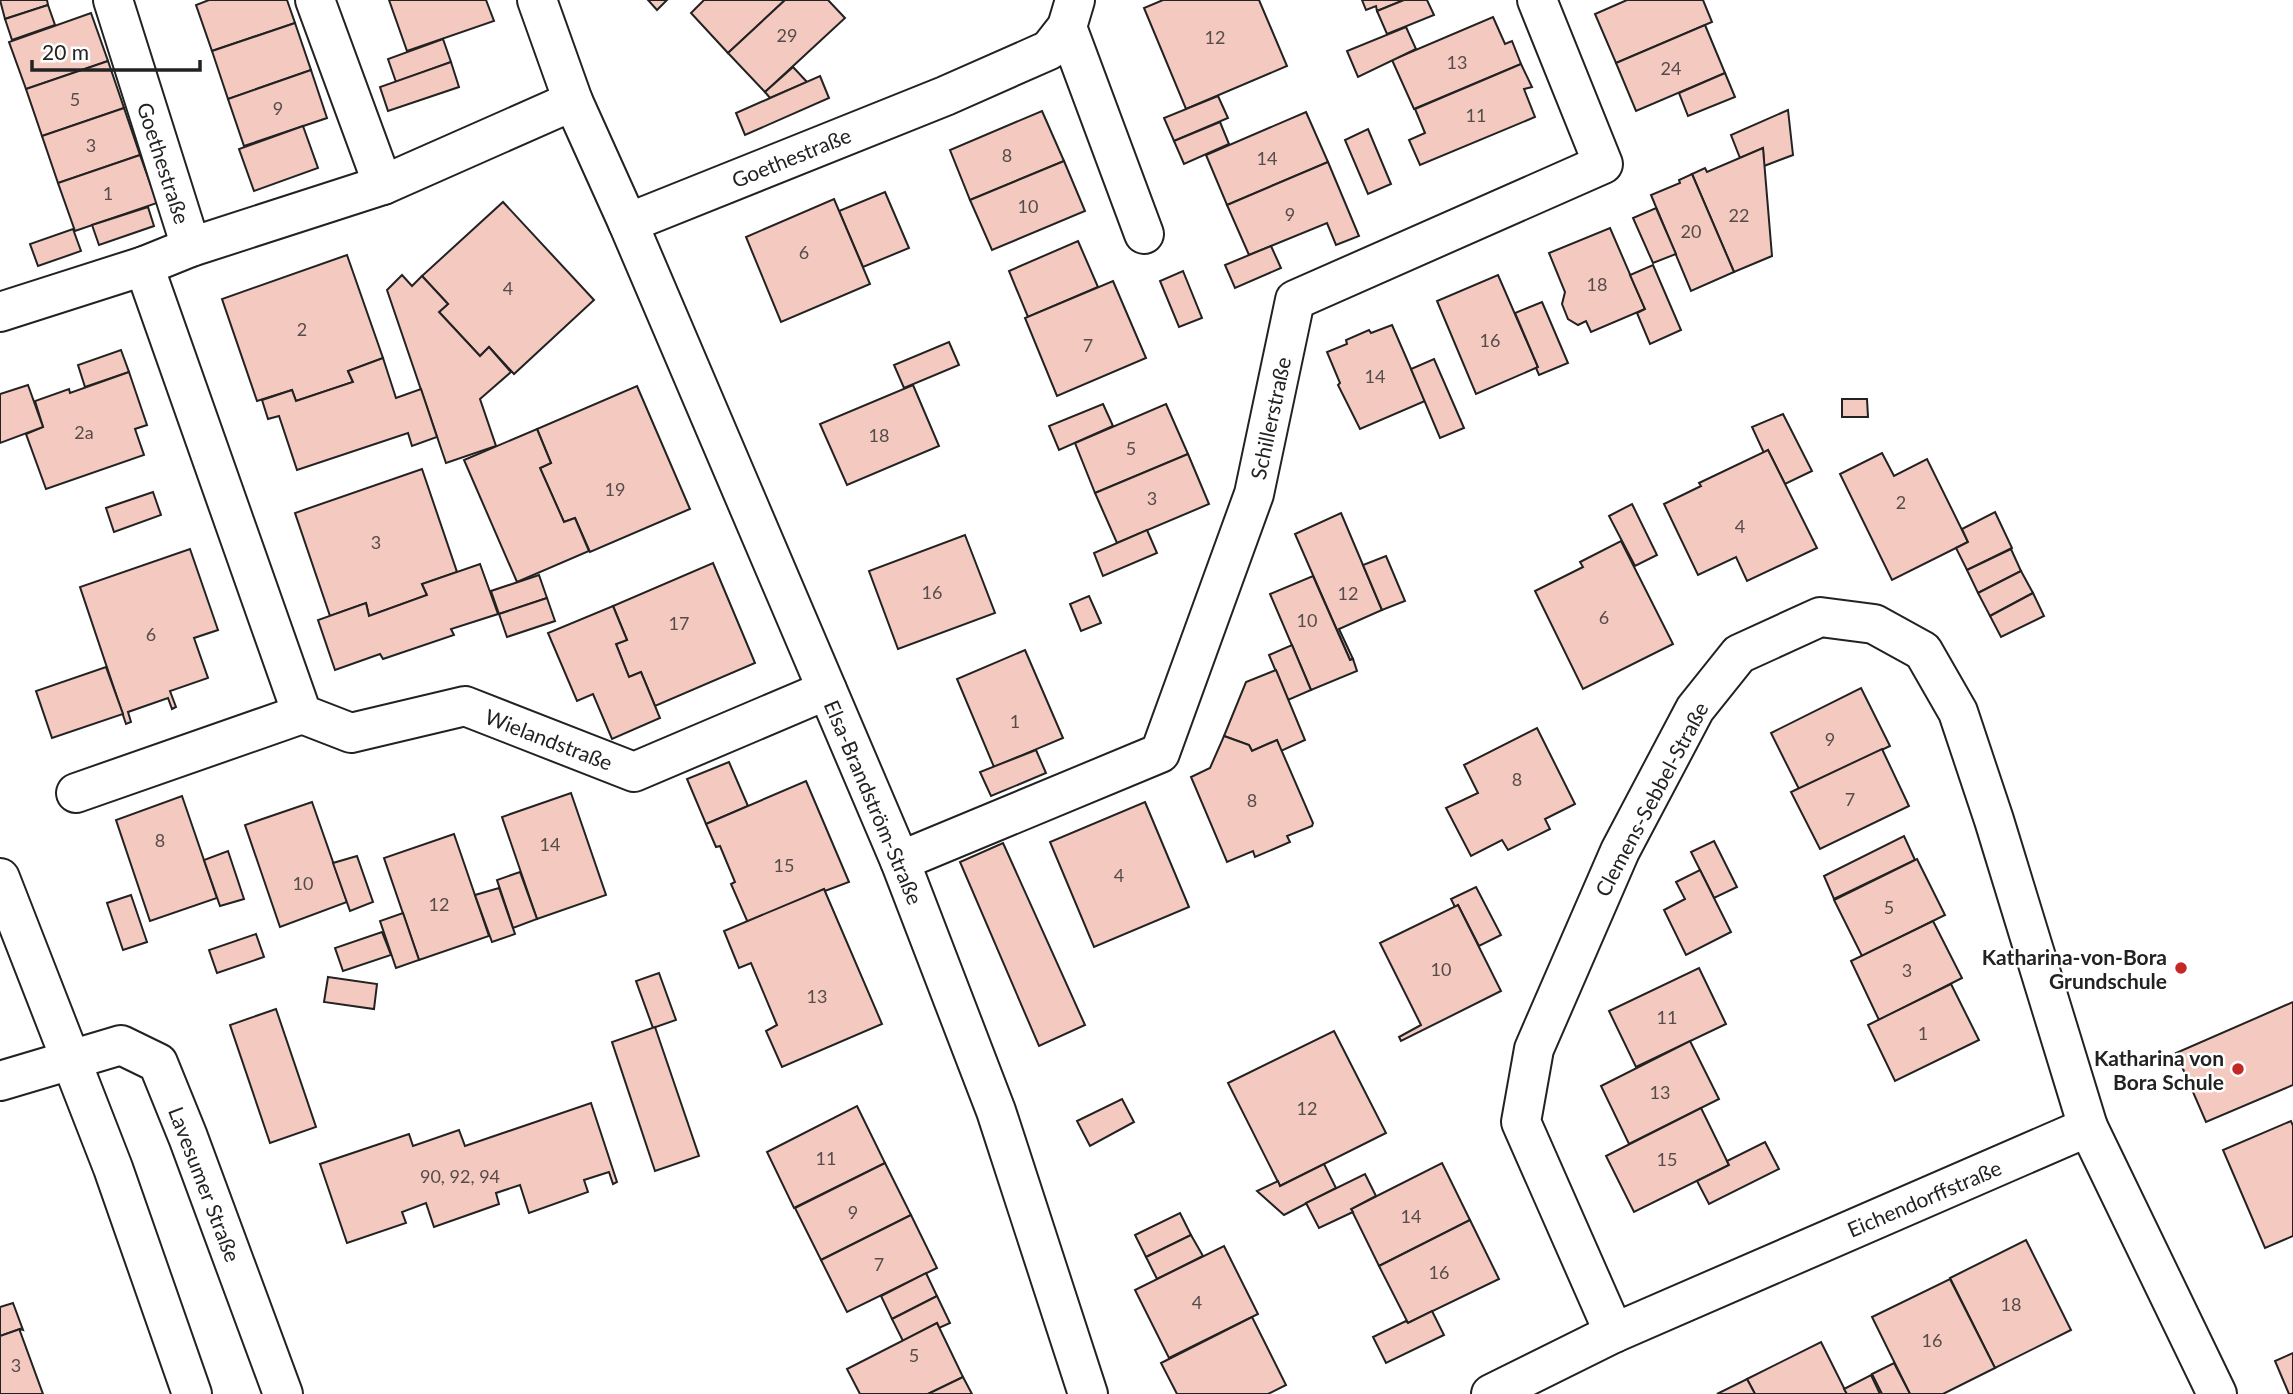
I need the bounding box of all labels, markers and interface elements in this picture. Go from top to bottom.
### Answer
house number: 29 [777,24,797,46]
house number: 12 [1205,26,1225,48]
scale bar [32,28,200,72]
text: 20 m [42,39,89,64]
house number: 13 [1447,51,1467,73]
house number: 24 [1661,57,1681,79]
house number: 5 [70,88,80,110]
house number: 9 [273,97,283,119]
street label: Goethestraße [133,99,195,227]
house number: 11 [1466,104,1486,126]
street label: Goethestraße [728,122,854,192]
house number: 3 [86,134,96,156]
house number: 8 [1002,144,1012,166]
house number: 14 [1257,147,1277,169]
house number: 1 [103,182,113,204]
house number: 10 [1018,195,1038,217]
house number: 9 [1285,203,1295,225]
house number: 22 [1729,204,1749,226]
house number: 20 [1681,220,1701,242]
house number: 6 [799,241,809,263]
house number: 18 [1587,273,1607,295]
house number: 4 [503,277,513,299]
house number: 2 [297,318,307,340]
house number: 16 [1480,329,1500,351]
house number: 7 [1083,334,1093,356]
street label: Schillerstraße [1245,355,1295,481]
house number: 14 [1365,365,1385,387]
house number: 2a [74,421,94,443]
house number: 18 [869,424,889,446]
house number: 5 [1126,437,1136,459]
house number: 19 [605,478,625,500]
house number: 3 [1147,487,1157,509]
house number: 2 [1896,491,1906,513]
house number: 4 [1735,515,1745,537]
house number: 3 [371,531,381,553]
house number: 16 [922,581,942,603]
house number: 12 [1338,582,1358,604]
house number: 6 [1599,606,1609,628]
house number: 10 [1297,609,1317,631]
house number: 17 [669,612,689,634]
house number: 6 [146,623,156,645]
street label: Elsa-Brandström-Straße [820,696,928,908]
street label: Clemens-Sebbel-Straße [1589,698,1713,900]
street label: Wielandstraße [482,703,616,775]
house number: 1 [1010,710,1020,732]
house number: 9 [1825,728,1835,750]
house number: 8 [1512,768,1522,790]
house number: 7 [1845,788,1855,810]
house number: 8 [1247,789,1257,811]
house number: 8 [155,829,165,851]
house number: 14 [540,833,560,855]
house number: 15 [774,854,794,876]
house number: 4 [1114,864,1124,886]
house number: 10 [293,872,313,894]
house number: 12 [429,893,449,915]
house number: 5 [1884,896,1894,918]
place label: Katharina-von-Bora Grundschule [1982,944,2167,993]
house number: 10 [1431,958,1451,980]
house number: 3 [1902,959,1912,981]
marker: Katharina-von-Bora Grundschule [2173,960,2189,976]
house number: 13 [807,985,827,1007]
house number: 11 [1657,1006,1677,1028]
house number: 1 [1918,1022,1928,1044]
place label: Katharina von Bora Schule [2094,1045,2224,1094]
marker: Katharina von Bora Schule [2230,1061,2246,1077]
house number: 13 [1650,1081,1670,1103]
house number: 12 [1297,1097,1317,1119]
street label: Lavesumer Straße [164,1103,246,1265]
house number: 11 [816,1147,836,1169]
house number: 15 [1657,1148,1677,1170]
street label: Eichendorffstraße [1843,1154,2005,1242]
house number: 90, 92, 94 [420,1165,500,1187]
house number: 9 [848,1201,858,1223]
house number: 14 [1401,1205,1421,1227]
house number: 7 [874,1253,884,1275]
house number: 16 [1429,1261,1449,1283]
house number: 4 [1192,1291,1202,1313]
house number: 18 [2001,1293,2021,1315]
house number: 16 [1922,1329,1942,1351]
house number: 5 [909,1344,919,1366]
house number: 3 [11,1354,21,1376]

